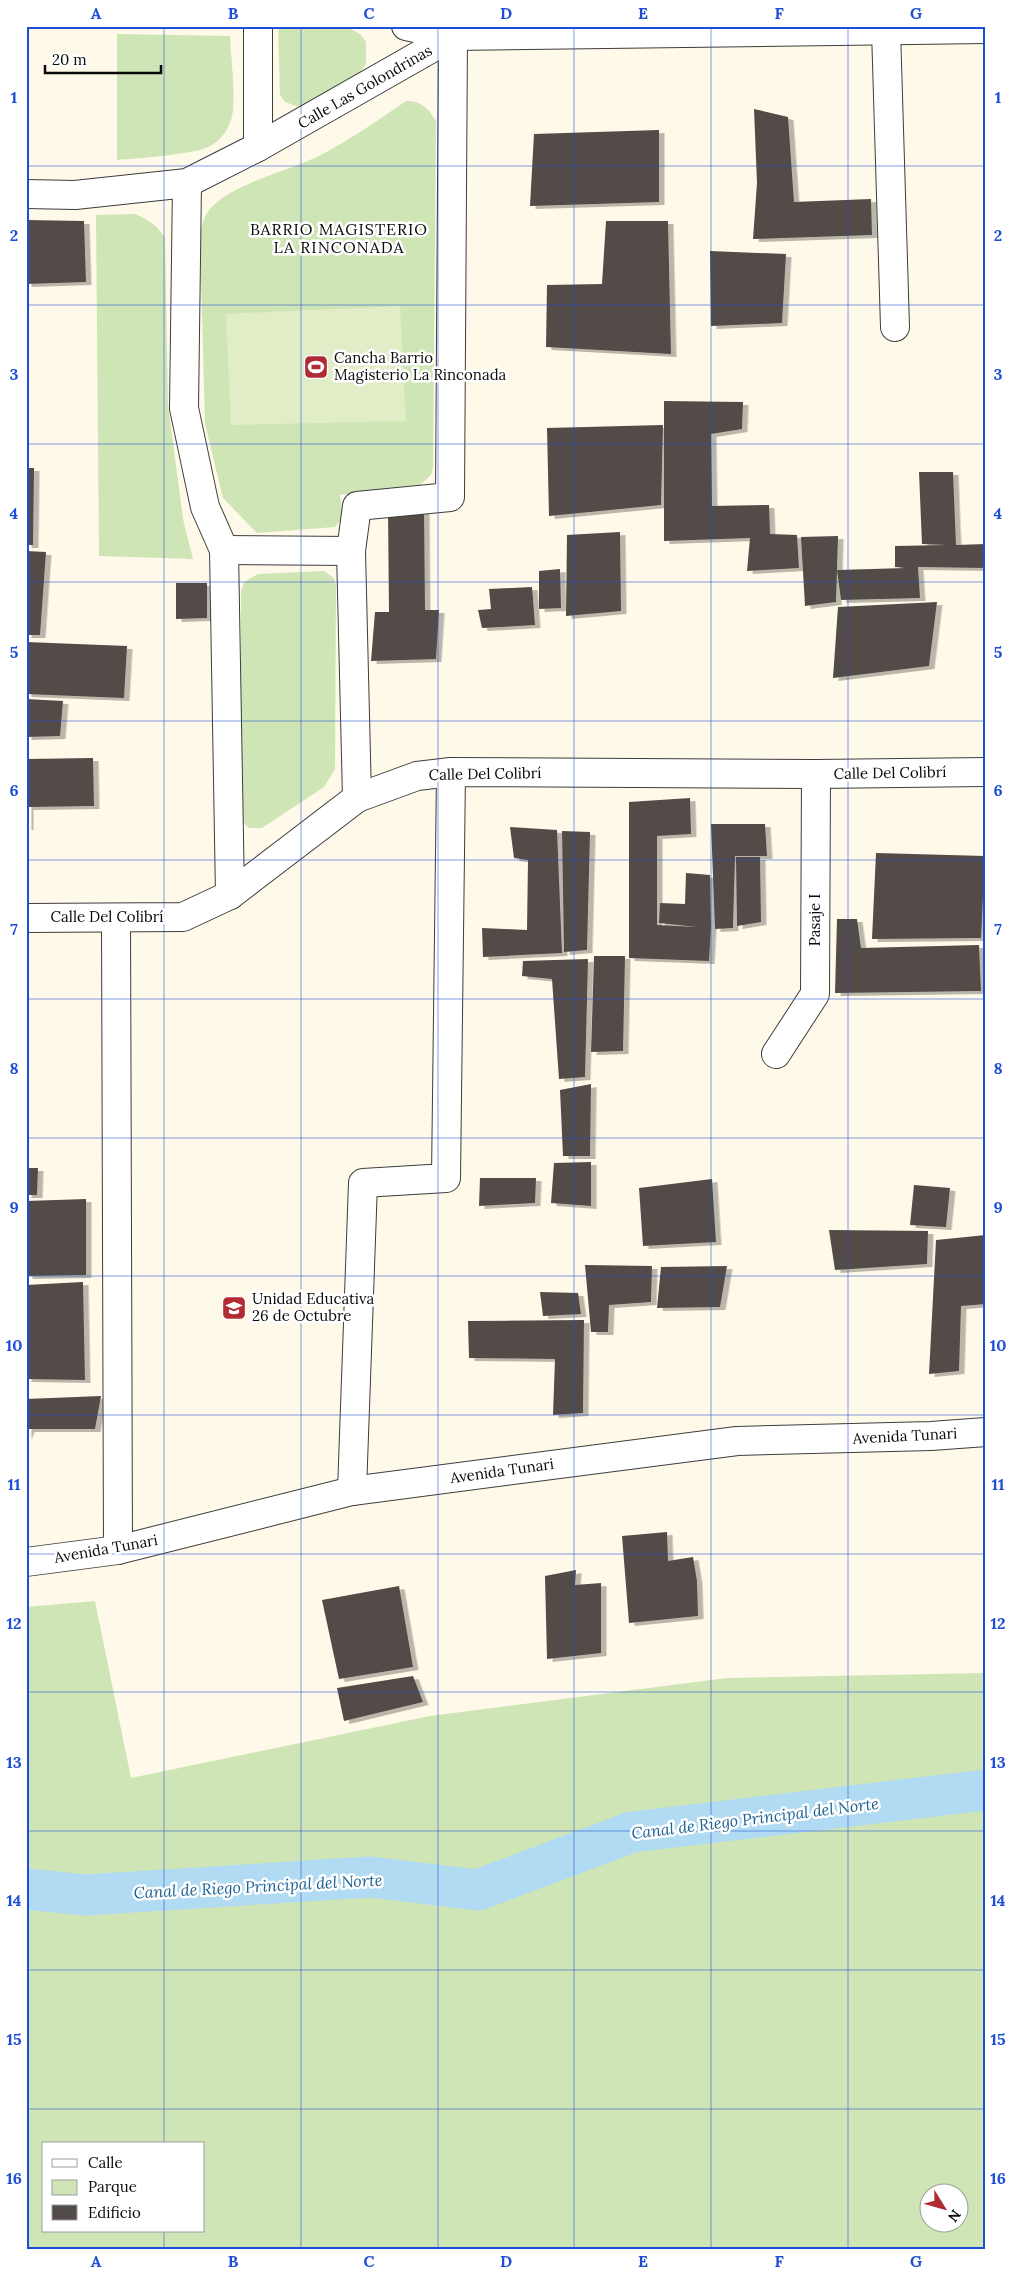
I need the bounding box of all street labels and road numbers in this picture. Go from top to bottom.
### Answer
street label: Calle Las Golondrinas [294,40,435,133]
street label: Calle Del Colibrí [833,762,947,783]
street label: Calle Del Colibrí [428,763,542,784]
street label: Pasaje I [805,894,824,946]
street label: Calle Del Colibrí [51,907,163,926]
street label: Avenida Tunari [851,1423,958,1448]
street label: Avenida Tunari [448,1454,555,1487]
street label: Avenida Tunari [52,1530,159,1567]

